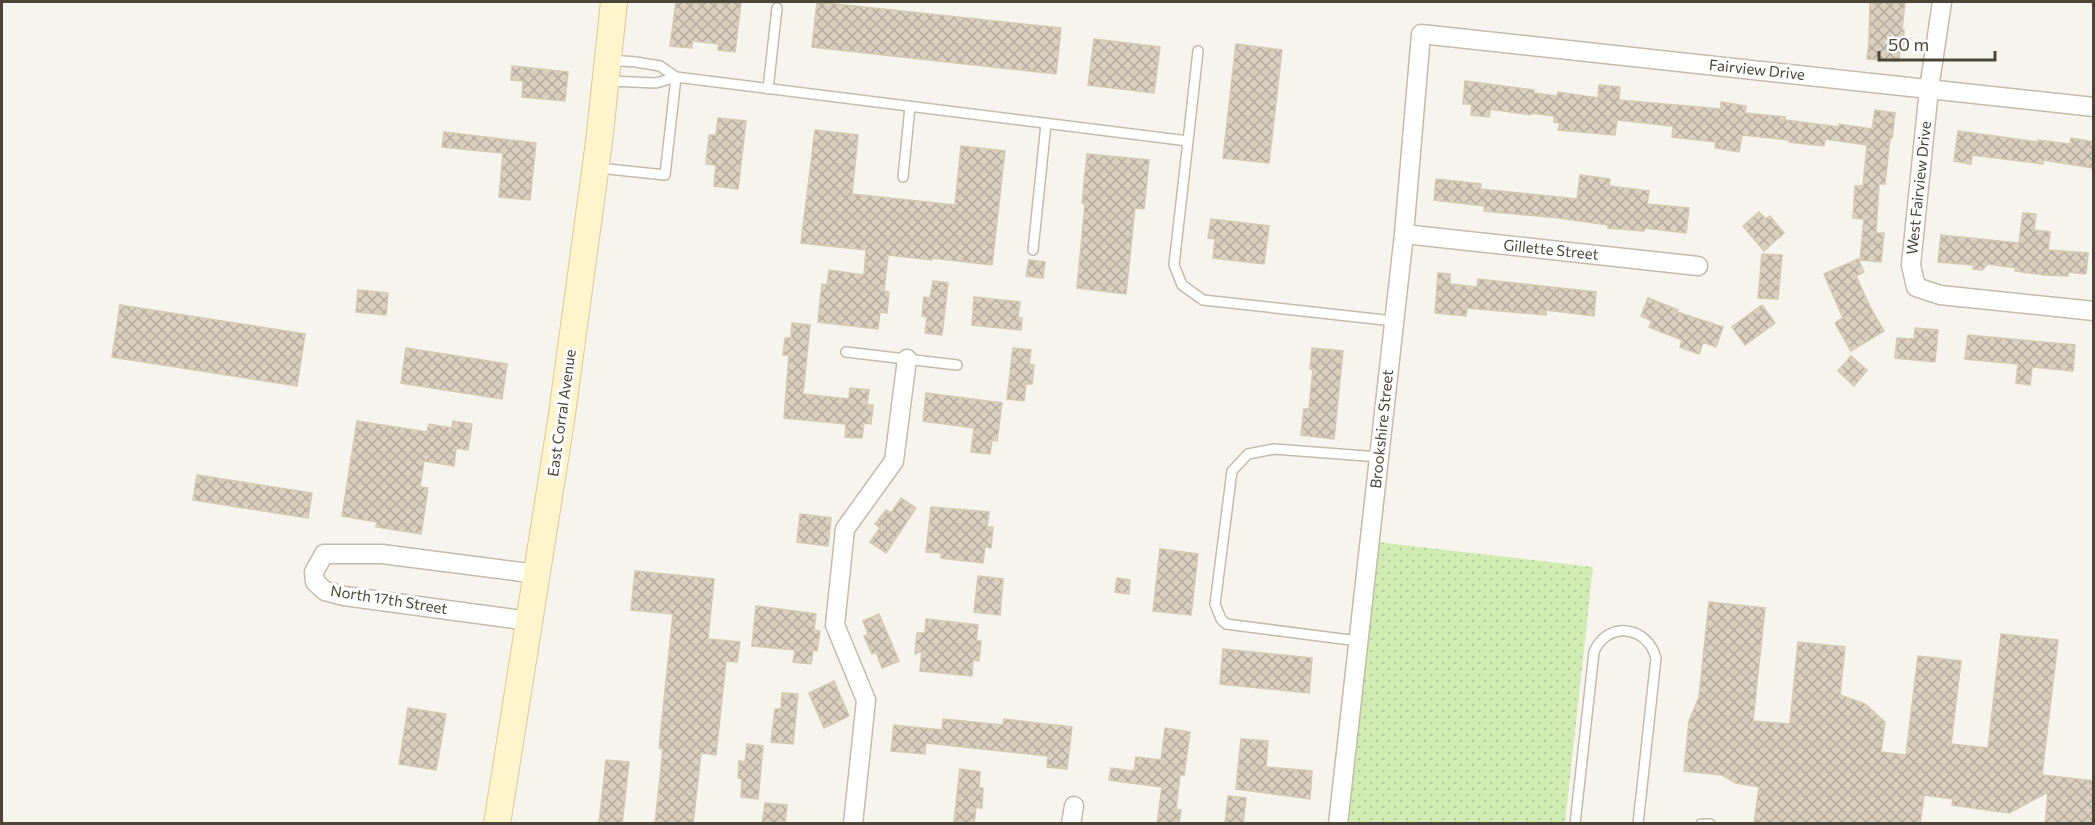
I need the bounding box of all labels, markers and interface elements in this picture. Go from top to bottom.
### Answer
scale bar [1879,24,1994,62]
text: 50 m [1888,33,1929,55]
street label: Fairview Drive [1708,55,1806,83]
street label: West Fairview Drive [1902,120,1934,256]
street label: Gillette Street [1503,235,1600,263]
street label: East Corral Avenue [543,348,579,478]
street label: Brookshire Street [1366,368,1396,489]
street label: North 17th Street [329,581,449,617]

